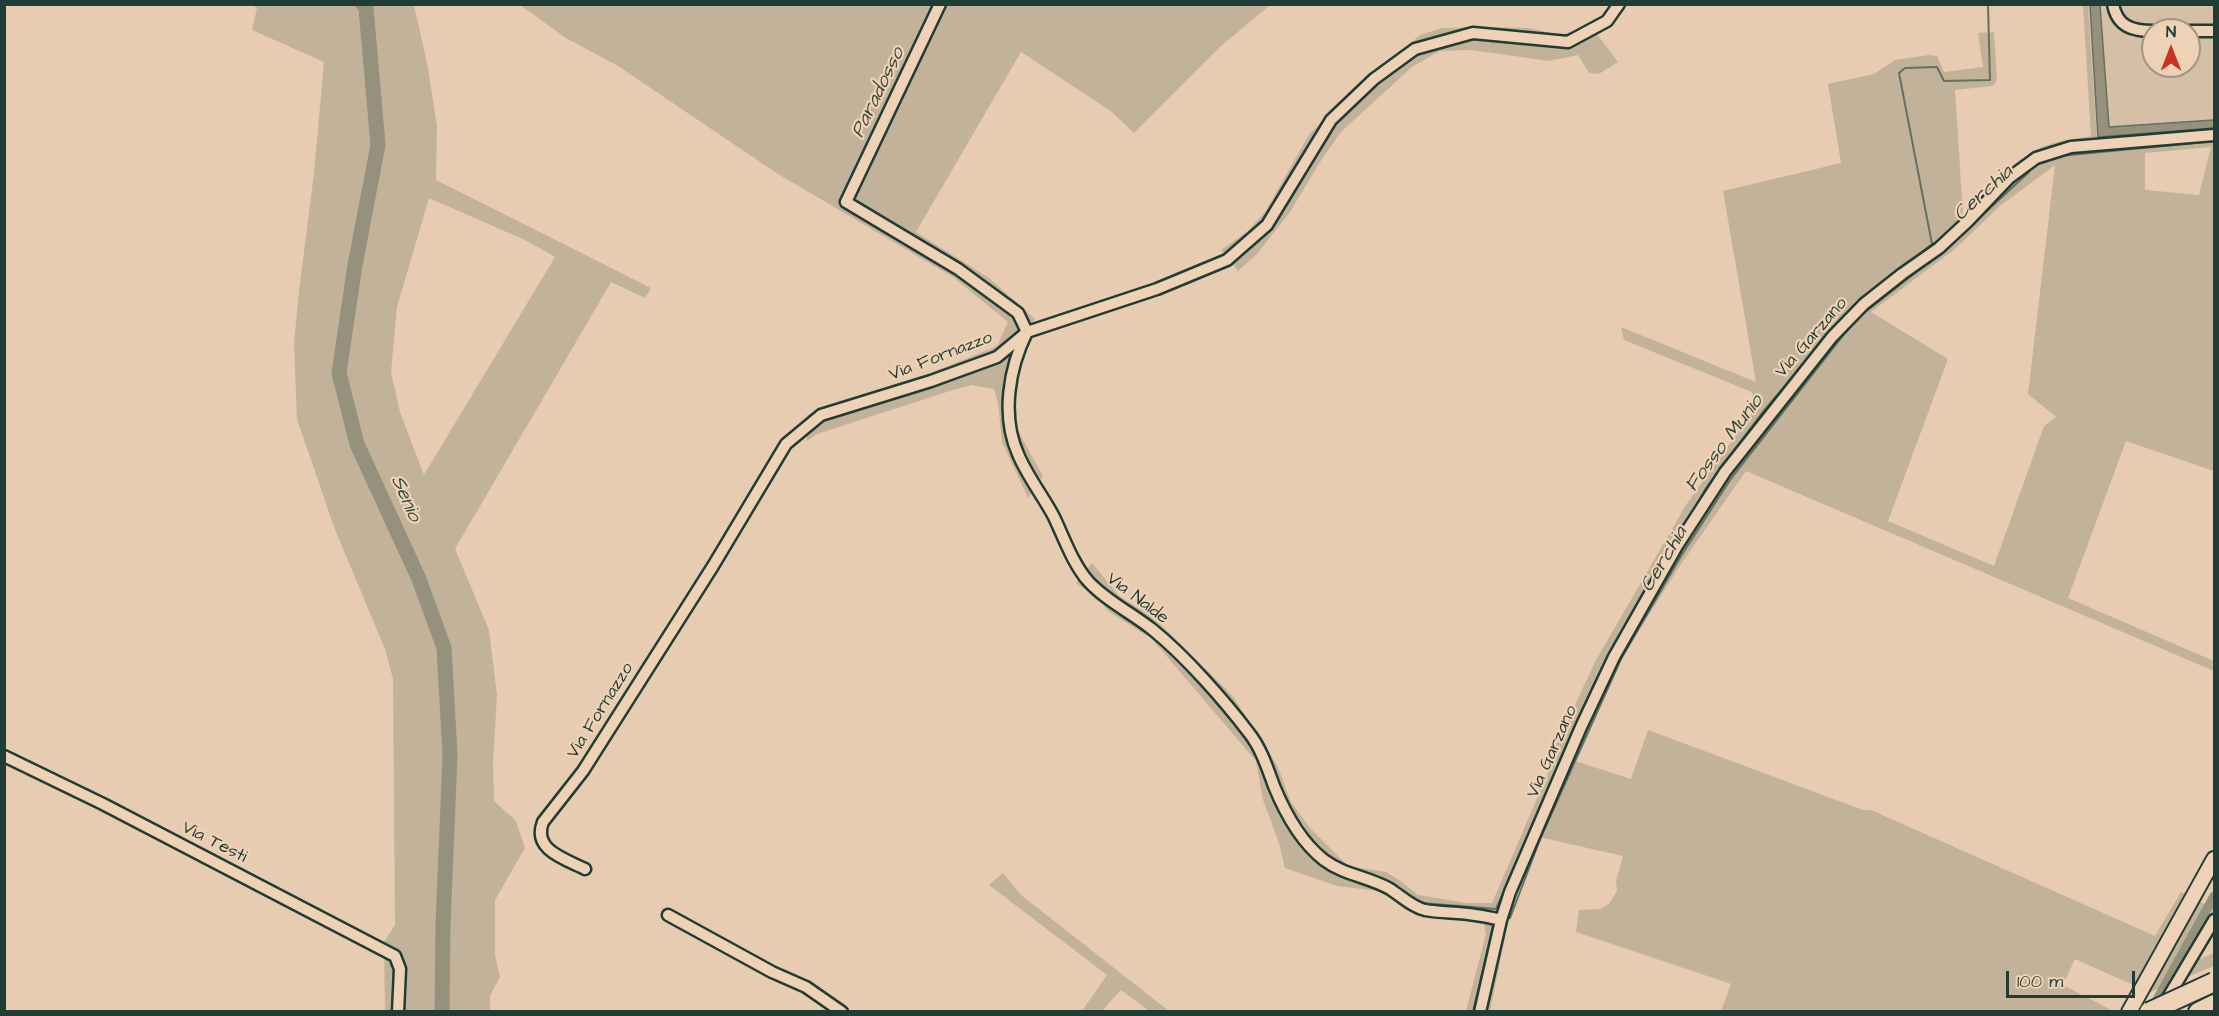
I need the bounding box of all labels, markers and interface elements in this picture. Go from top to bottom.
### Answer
north arrow [2141,18,2201,78]
text: N [2166,21,2176,43]
water label: Paradosso [847,44,911,142]
water label: Cerchia [1949,161,2019,227]
street label: Via Garzano [1771,294,1853,382]
street label: Via Fornazzo [886,327,996,387]
water label: Fosso Munio [1681,391,1769,497]
water label: Senio [384,472,426,526]
water label: Cerchia [1636,523,1694,597]
street label: Via Nalde [1102,569,1172,629]
street label: Via Fornazzo [563,659,639,763]
street label: Via Garzano [1523,702,1583,802]
street label: Via Testi [178,817,250,869]
scale bar [2009,959,2138,997]
text: 100 m [2017,969,2063,994]

